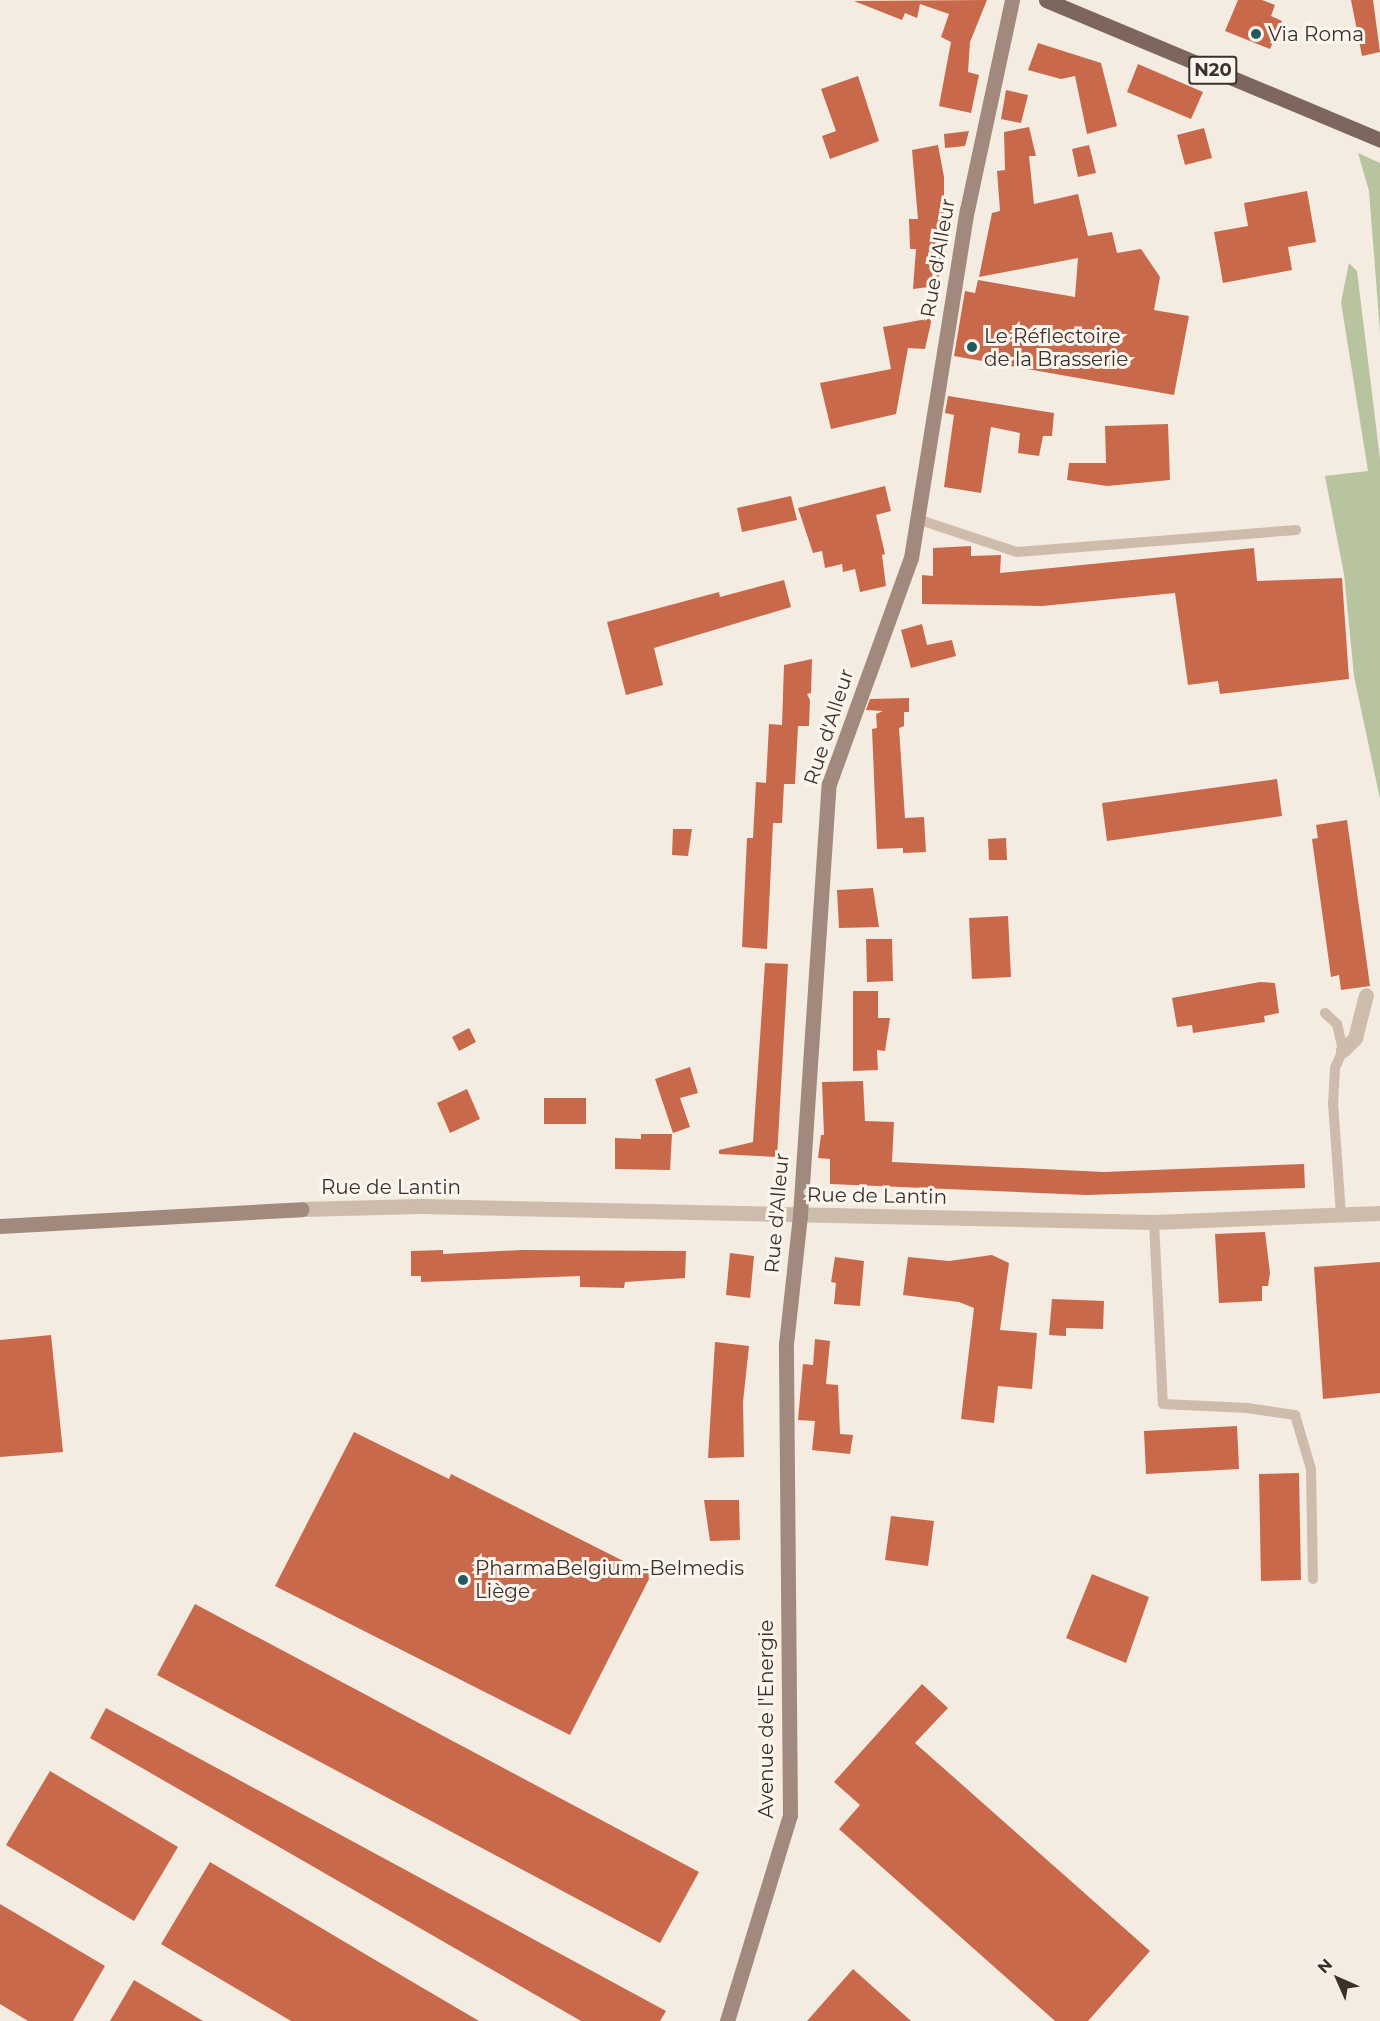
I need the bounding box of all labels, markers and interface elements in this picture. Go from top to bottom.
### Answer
place label: Via Roma [1268,22,1364,46]
marker: Via Roma [1249,27,1263,41]
road number: N20 [1188,55,1238,85]
street label: Rue d'Alleur [916,197,960,319]
place label: Le Réflectoire de la Brasserie [984,324,1128,371]
marker: Le Réflectoire de la Brasserie [965,340,979,354]
street label: Rue d'Alleur [799,666,859,788]
street label: Rue d'Alleur [760,1152,794,1274]
street label: Rue de Lantin [321,1175,461,1199]
street label: Rue de Lantin [807,1183,947,1209]
place label: PharmaBelgium-Belmedis Liège [475,1556,744,1603]
marker: PharmaBelgium-Belmedis Liège [456,1573,470,1587]
street label: Avenue de l'Energie [754,1620,778,1818]
north arrow [1308,1949,1368,2009]
text: N [1314,1955,1336,1977]

